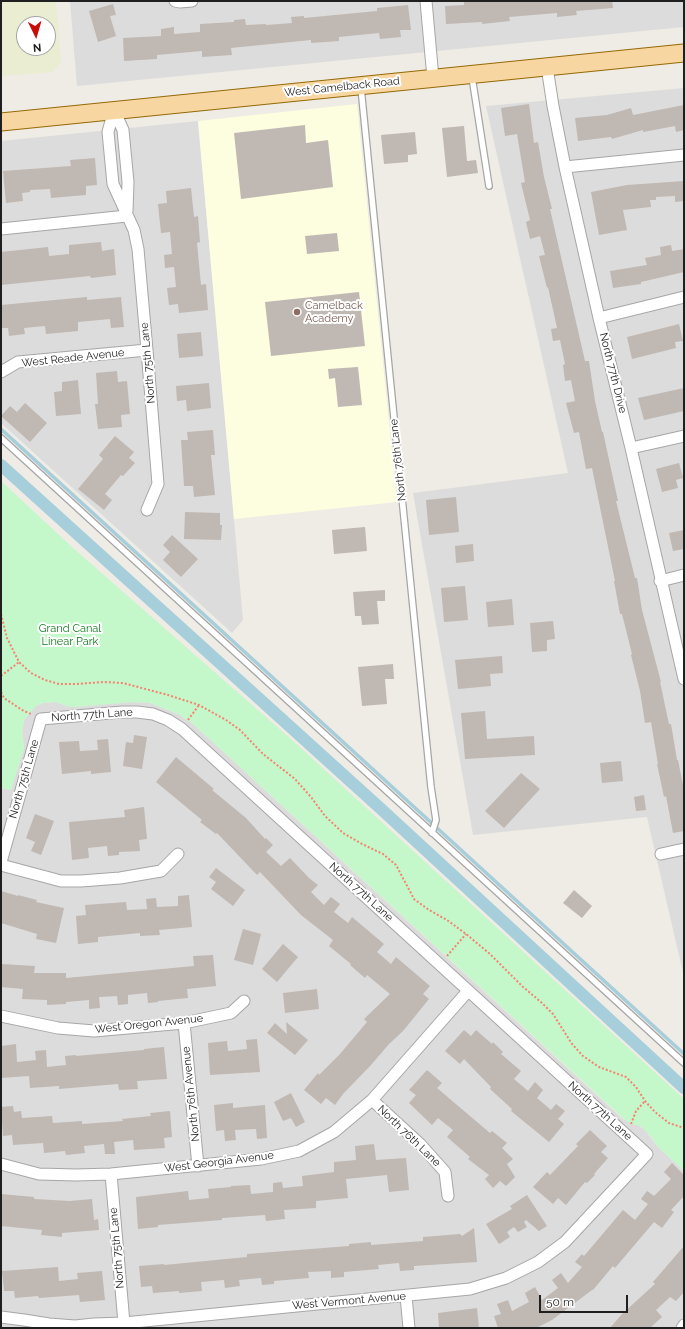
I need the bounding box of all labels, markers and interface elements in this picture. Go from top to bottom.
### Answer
north arrow [16,16,56,56]
text: N [32,41,42,54]
street label: West Camelback Road [284,74,400,100]
place label: Camelback Academy [305,299,363,325]
marker: Camelback Academy [292,307,302,317]
street label: North 75th Lane [138,322,158,404]
street label: North 77th Drive [597,331,629,415]
street label: West Reade Avenue [21,346,125,370]
street label: North 76th Lane [387,418,409,502]
park label: Grand Canal Linear Park [39,622,101,648]
street label: North 77th Lane [51,706,133,724]
street label: North 75th Lane [6,738,42,820]
street label: North 77th Lane [326,860,396,924]
street label: West Oregon Avenue [94,1012,204,1036]
street label: North 76th Avenue [179,1046,203,1142]
street label: North 77th Lane [565,1079,635,1143]
street label: North 76th Lane [375,1103,443,1169]
street label: West Georgia Avenue [164,1149,274,1175]
street label: North 75th Lane [107,1207,127,1289]
scale bar [541,1287,630,1313]
street label: West Vermont Avenue [292,1289,406,1313]
text: 50 m [546,1295,574,1309]

